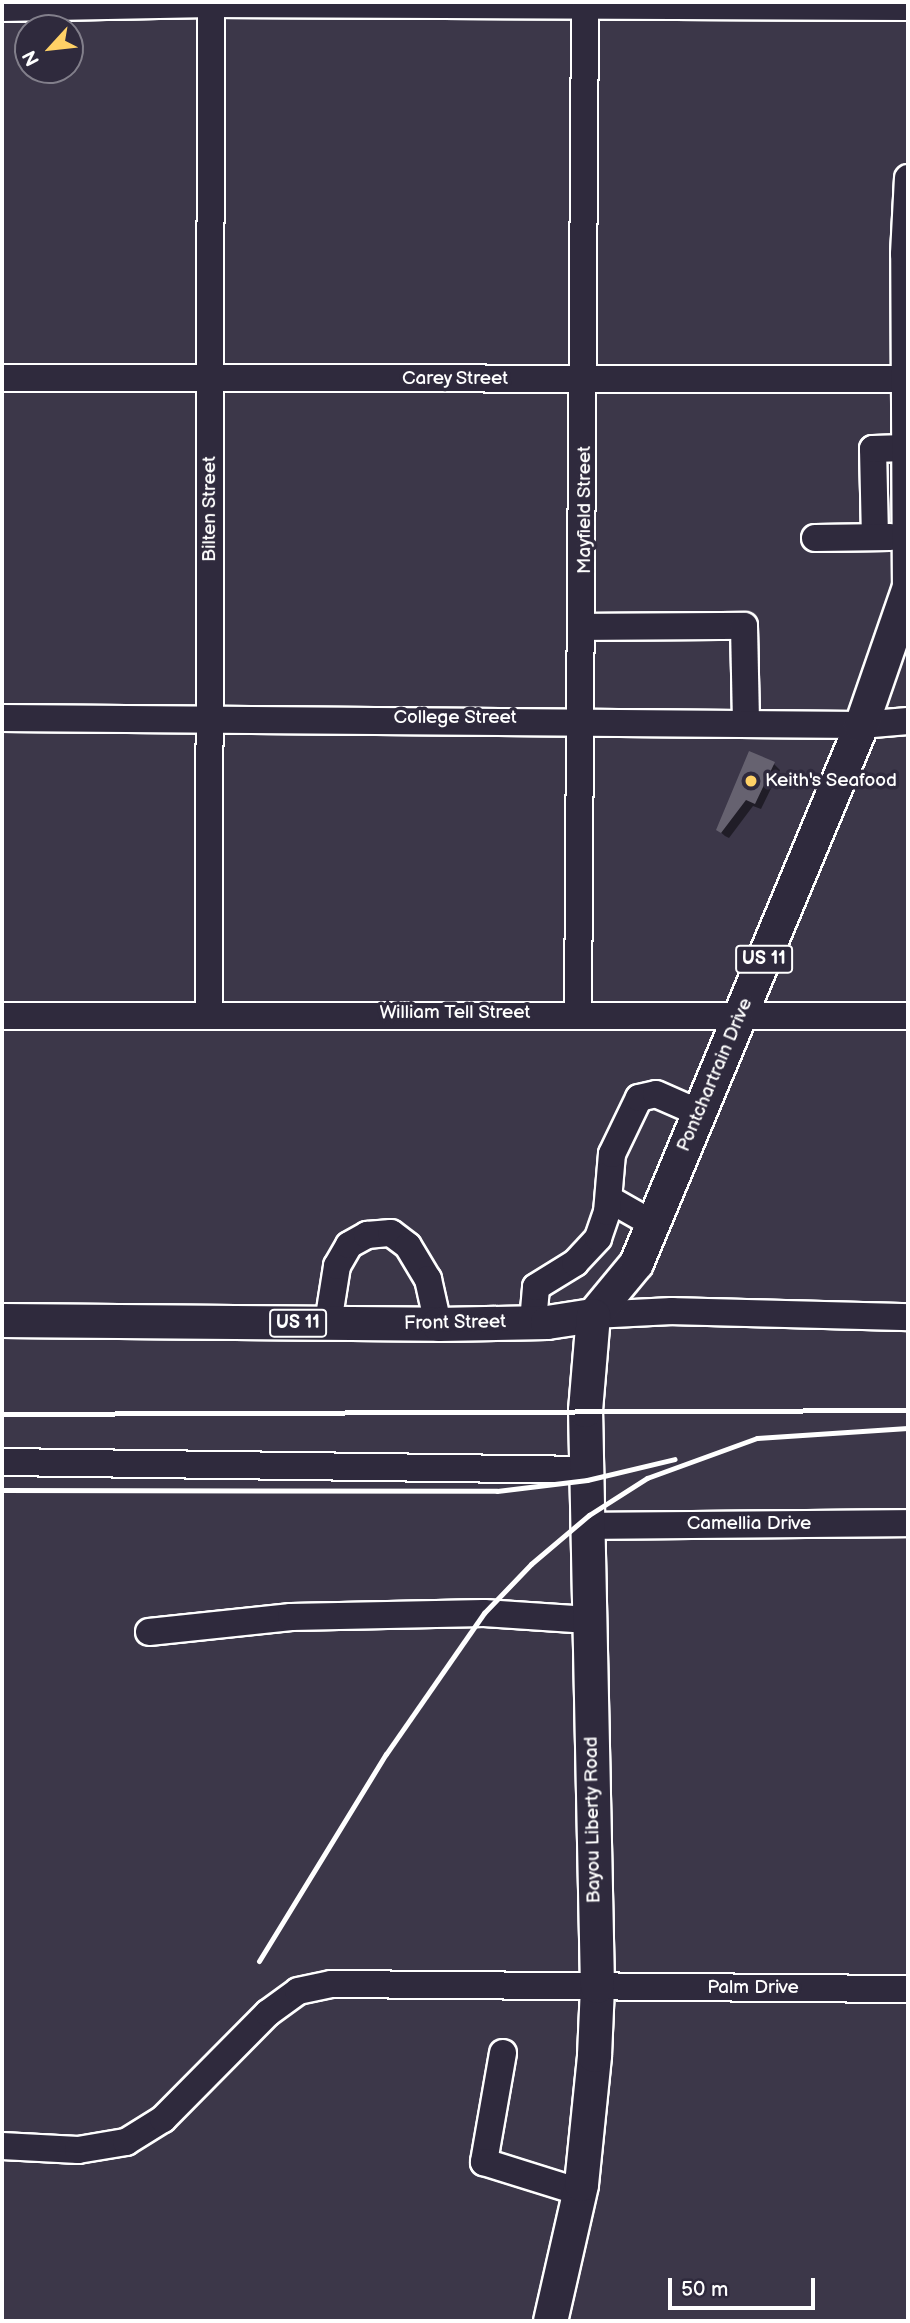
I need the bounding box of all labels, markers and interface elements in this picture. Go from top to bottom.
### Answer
north arrow [14,14,84,84]
text: N [18,46,45,69]
street label: Carey Street [401,368,509,390]
street label: Mayfield Street [574,446,596,574]
street label: Bilten Street [199,456,221,562]
street label: College Street [393,707,517,729]
place label: Keith's Seafood [765,770,897,792]
marker: Keith's Seafood [743,773,759,789]
road number: US 11 [734,944,794,974]
street label: Pontchartrain Drive [672,995,758,1155]
street label: William Tell Street [379,1002,531,1024]
road number: US 11 [268,1308,328,1338]
street label: Front Street [404,1311,506,1335]
street label: Camellia Drive [687,1513,811,1535]
street label: Bayou Liberty Road [580,1736,606,1904]
street label: Palm Drive [707,1977,799,1999]
scale bar [672,2264,819,2308]
text: 50 m [681,2277,728,2302]

